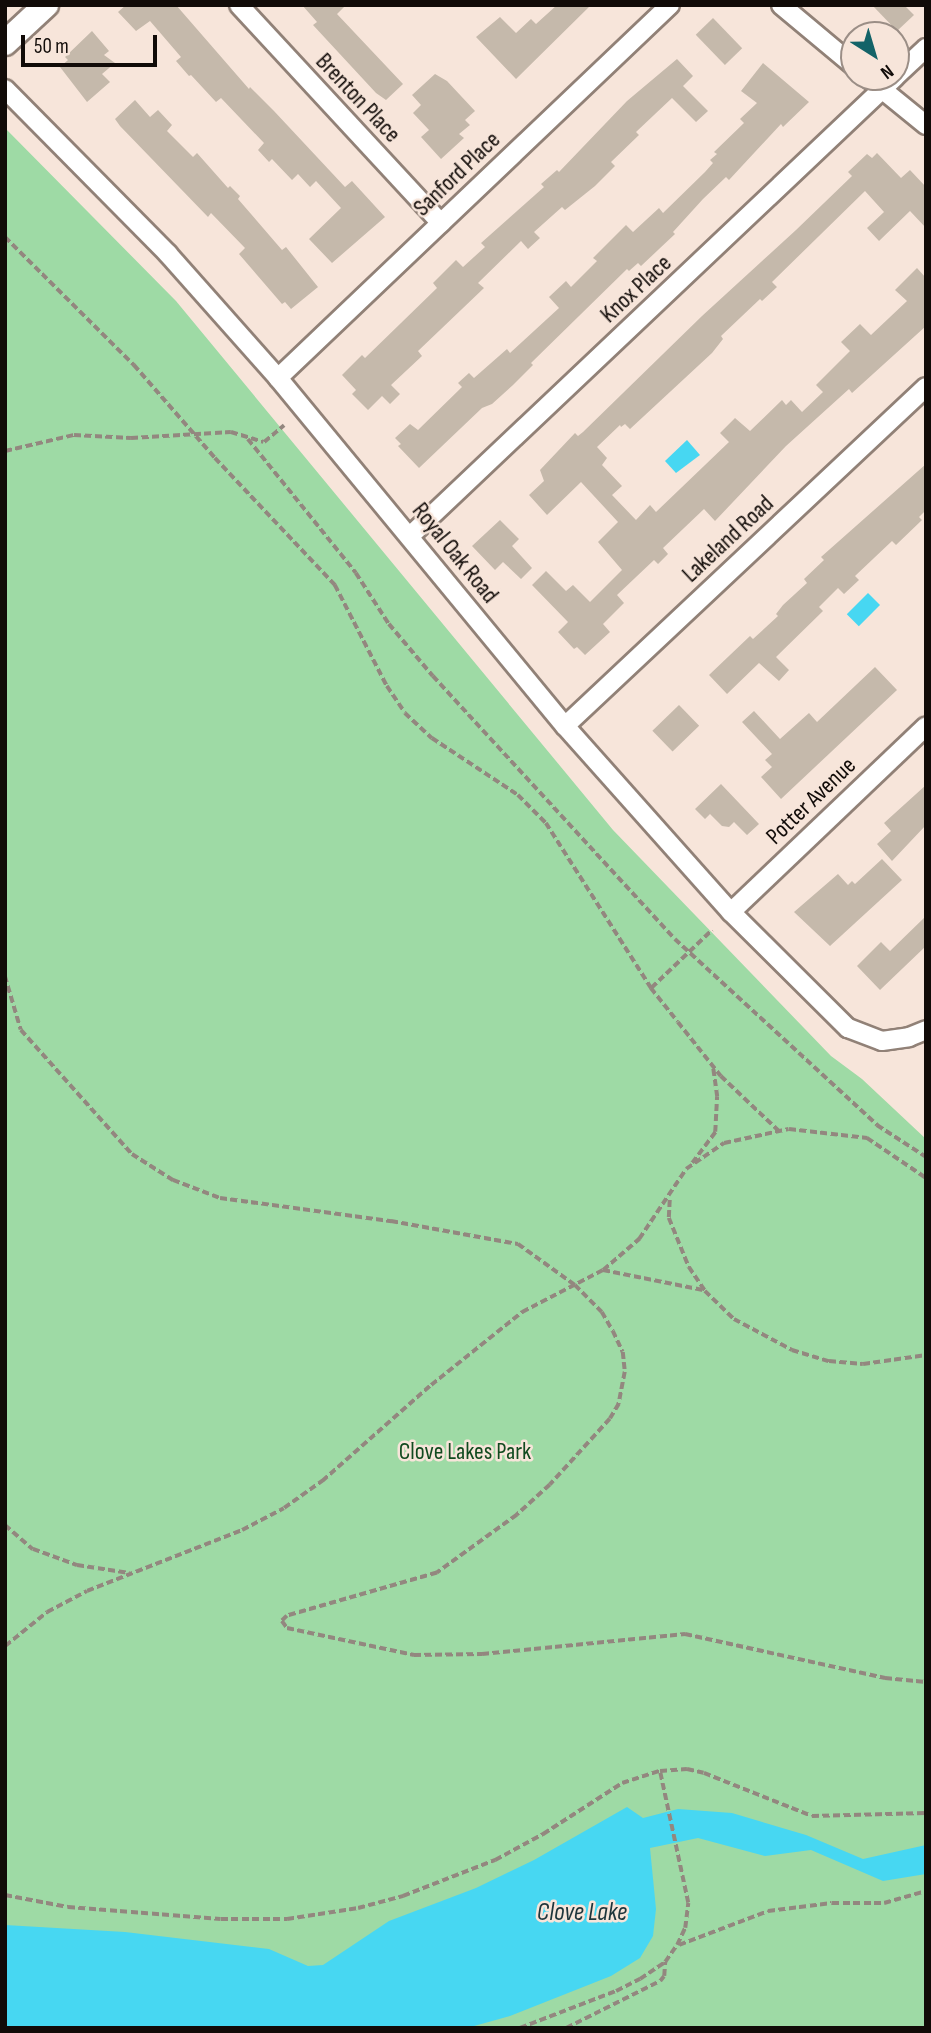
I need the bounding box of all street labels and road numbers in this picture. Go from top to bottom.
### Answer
street label: Brenton Place [309,47,407,149]
street label: Sanford Place [408,126,506,222]
street label: Knox Place [595,249,677,329]
street label: Lakeland Road [676,489,780,589]
street label: Royal Oak Road [406,497,504,609]
street label: Potter Avenue [760,751,862,851]

